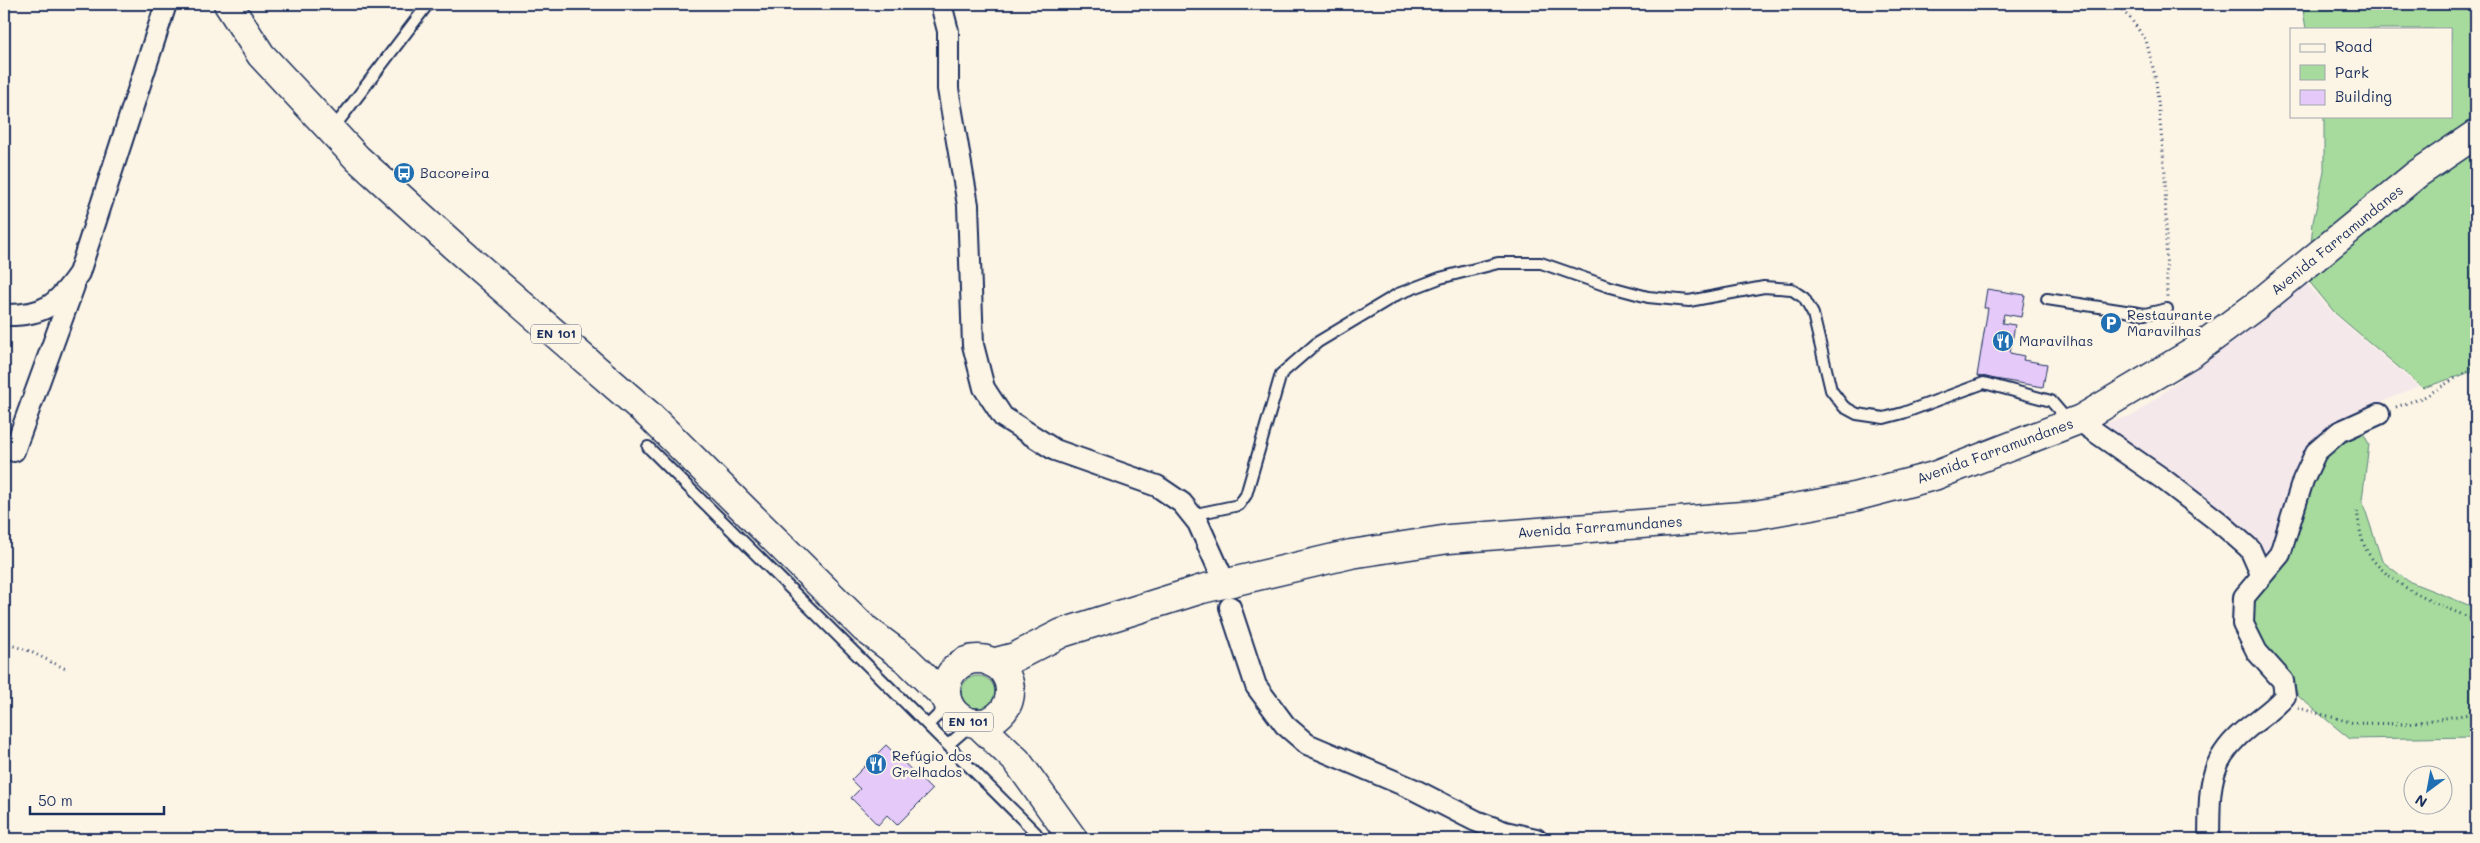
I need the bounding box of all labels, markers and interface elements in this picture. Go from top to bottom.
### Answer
legend [2290,28,2452,118]
text: Road [2335,36,2372,56]
text: Park [2335,62,2369,82]
text: Building [2335,86,2392,106]
bus stop icon: Bacoreira [392,161,416,185]
place label: Bacoreira [420,163,490,182]
street label: Avenida Farramundanes [2267,180,2407,299]
place label: Restaurante Maravilhas [2127,305,2212,340]
parking icon: Restaurante Maravilhas [2099,311,2123,335]
road number: EN 101 [531,324,581,344]
restaurant icon: Maravilhas [1991,329,2015,353]
place label: Maravilhas [2019,331,2093,350]
street label: Avenida Farramundanes [1914,413,2076,488]
street label: Avenida Farramundanes [1517,511,1683,542]
road number: EN 101 [943,712,993,732]
place label: Refúgio dos Grelhados [892,746,972,781]
restaurant icon: Refúgio dos Grelhados [864,752,888,776]
north arrow [2402,766,2452,816]
scale bar [30,783,164,815]
text: 50 m [38,790,73,810]
text: N [2411,791,2430,812]

